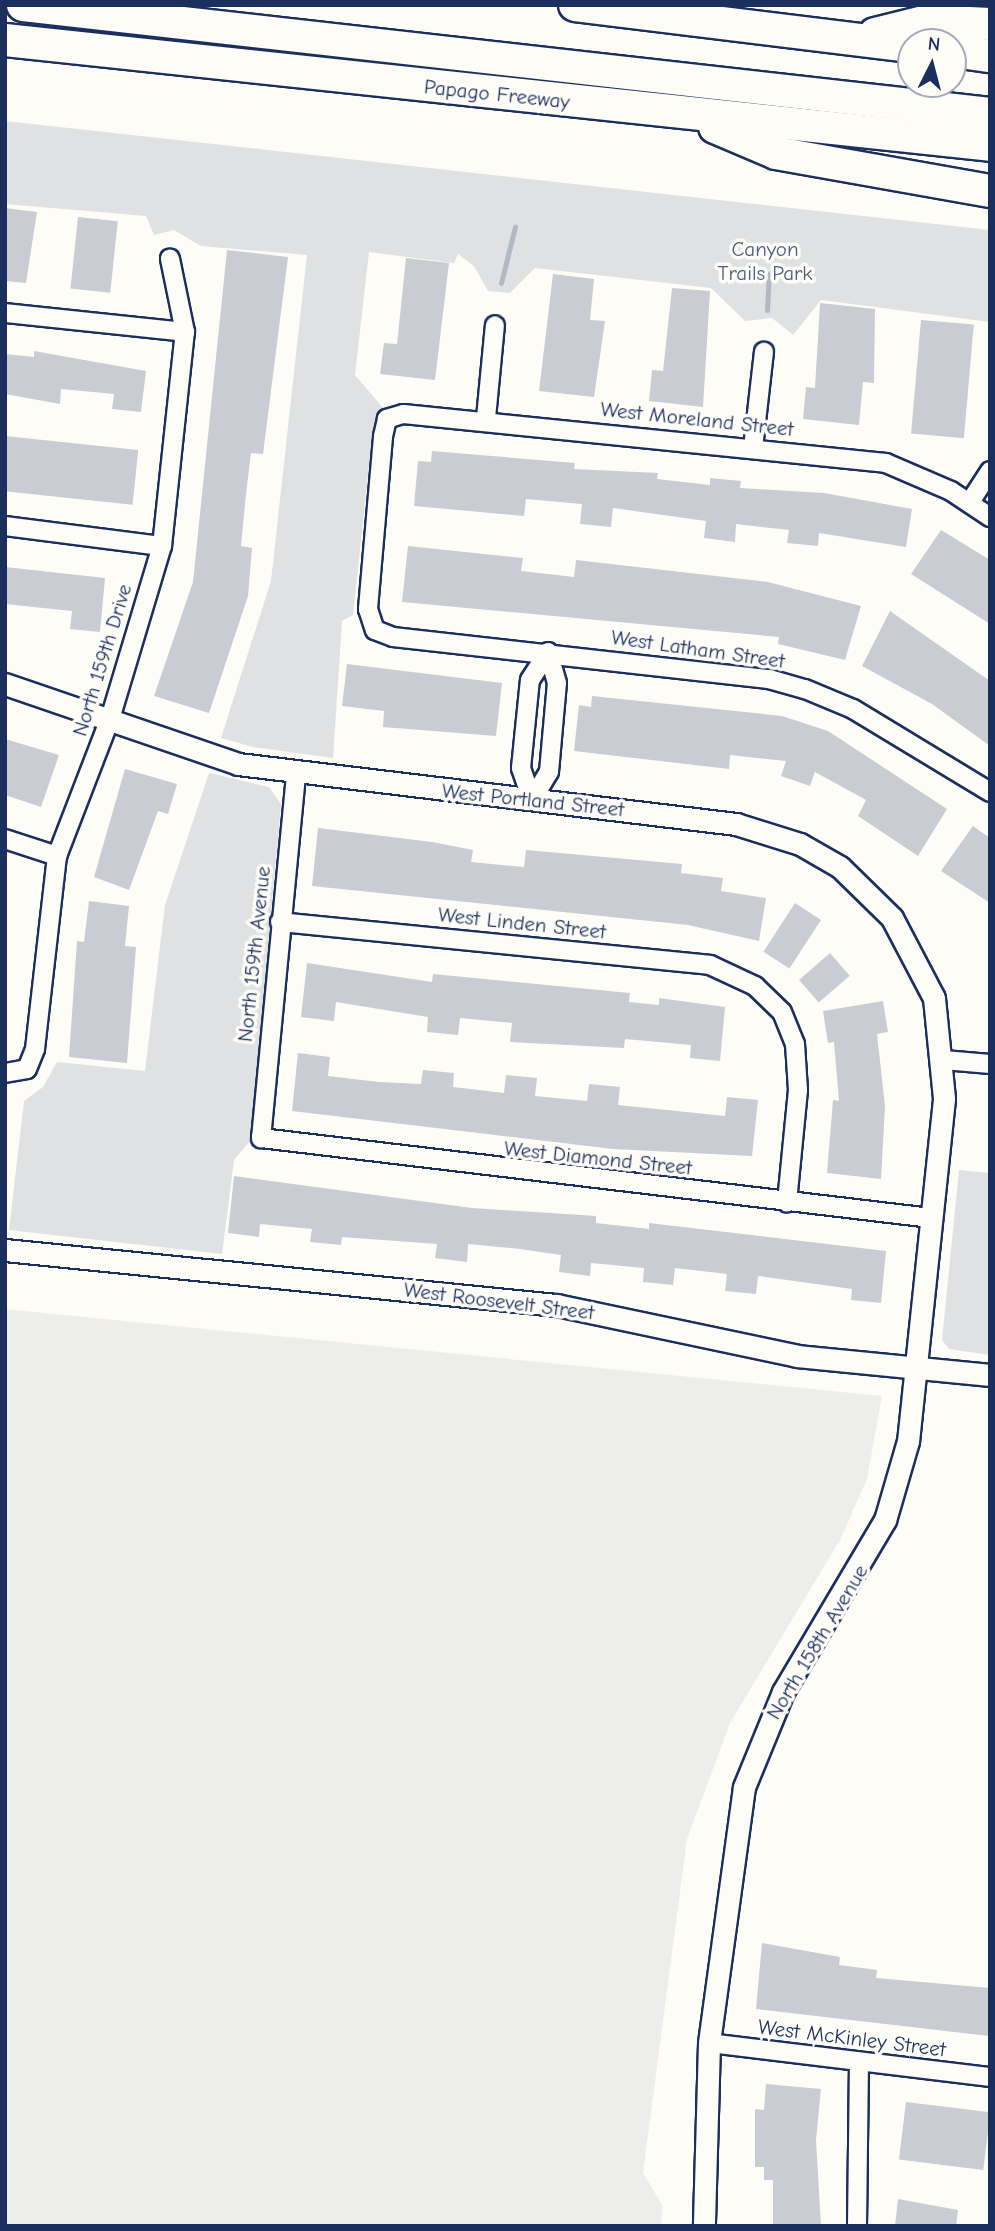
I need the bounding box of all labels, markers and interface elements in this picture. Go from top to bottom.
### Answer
north arrow [897,28,967,98]
text: N [927,33,941,56]
street label: Papago Freeway [423,74,571,114]
park label: Canyon Trails Park [717,236,813,286]
street label: West Moreland Street [599,396,795,442]
street label: North 159th Drive [67,581,137,739]
street label: West Latham Street [610,624,786,674]
street label: West Portland Street [441,778,625,822]
street label: North 159th Avenue [232,865,276,1043]
street label: West Linden Street [437,902,607,944]
street label: West Diamond Street [503,1136,693,1180]
street label: West Roosevelt Street [402,1277,596,1325]
street label: North 158th Avenue [761,1560,873,1724]
street label: West McKinley Street [757,2014,947,2062]

